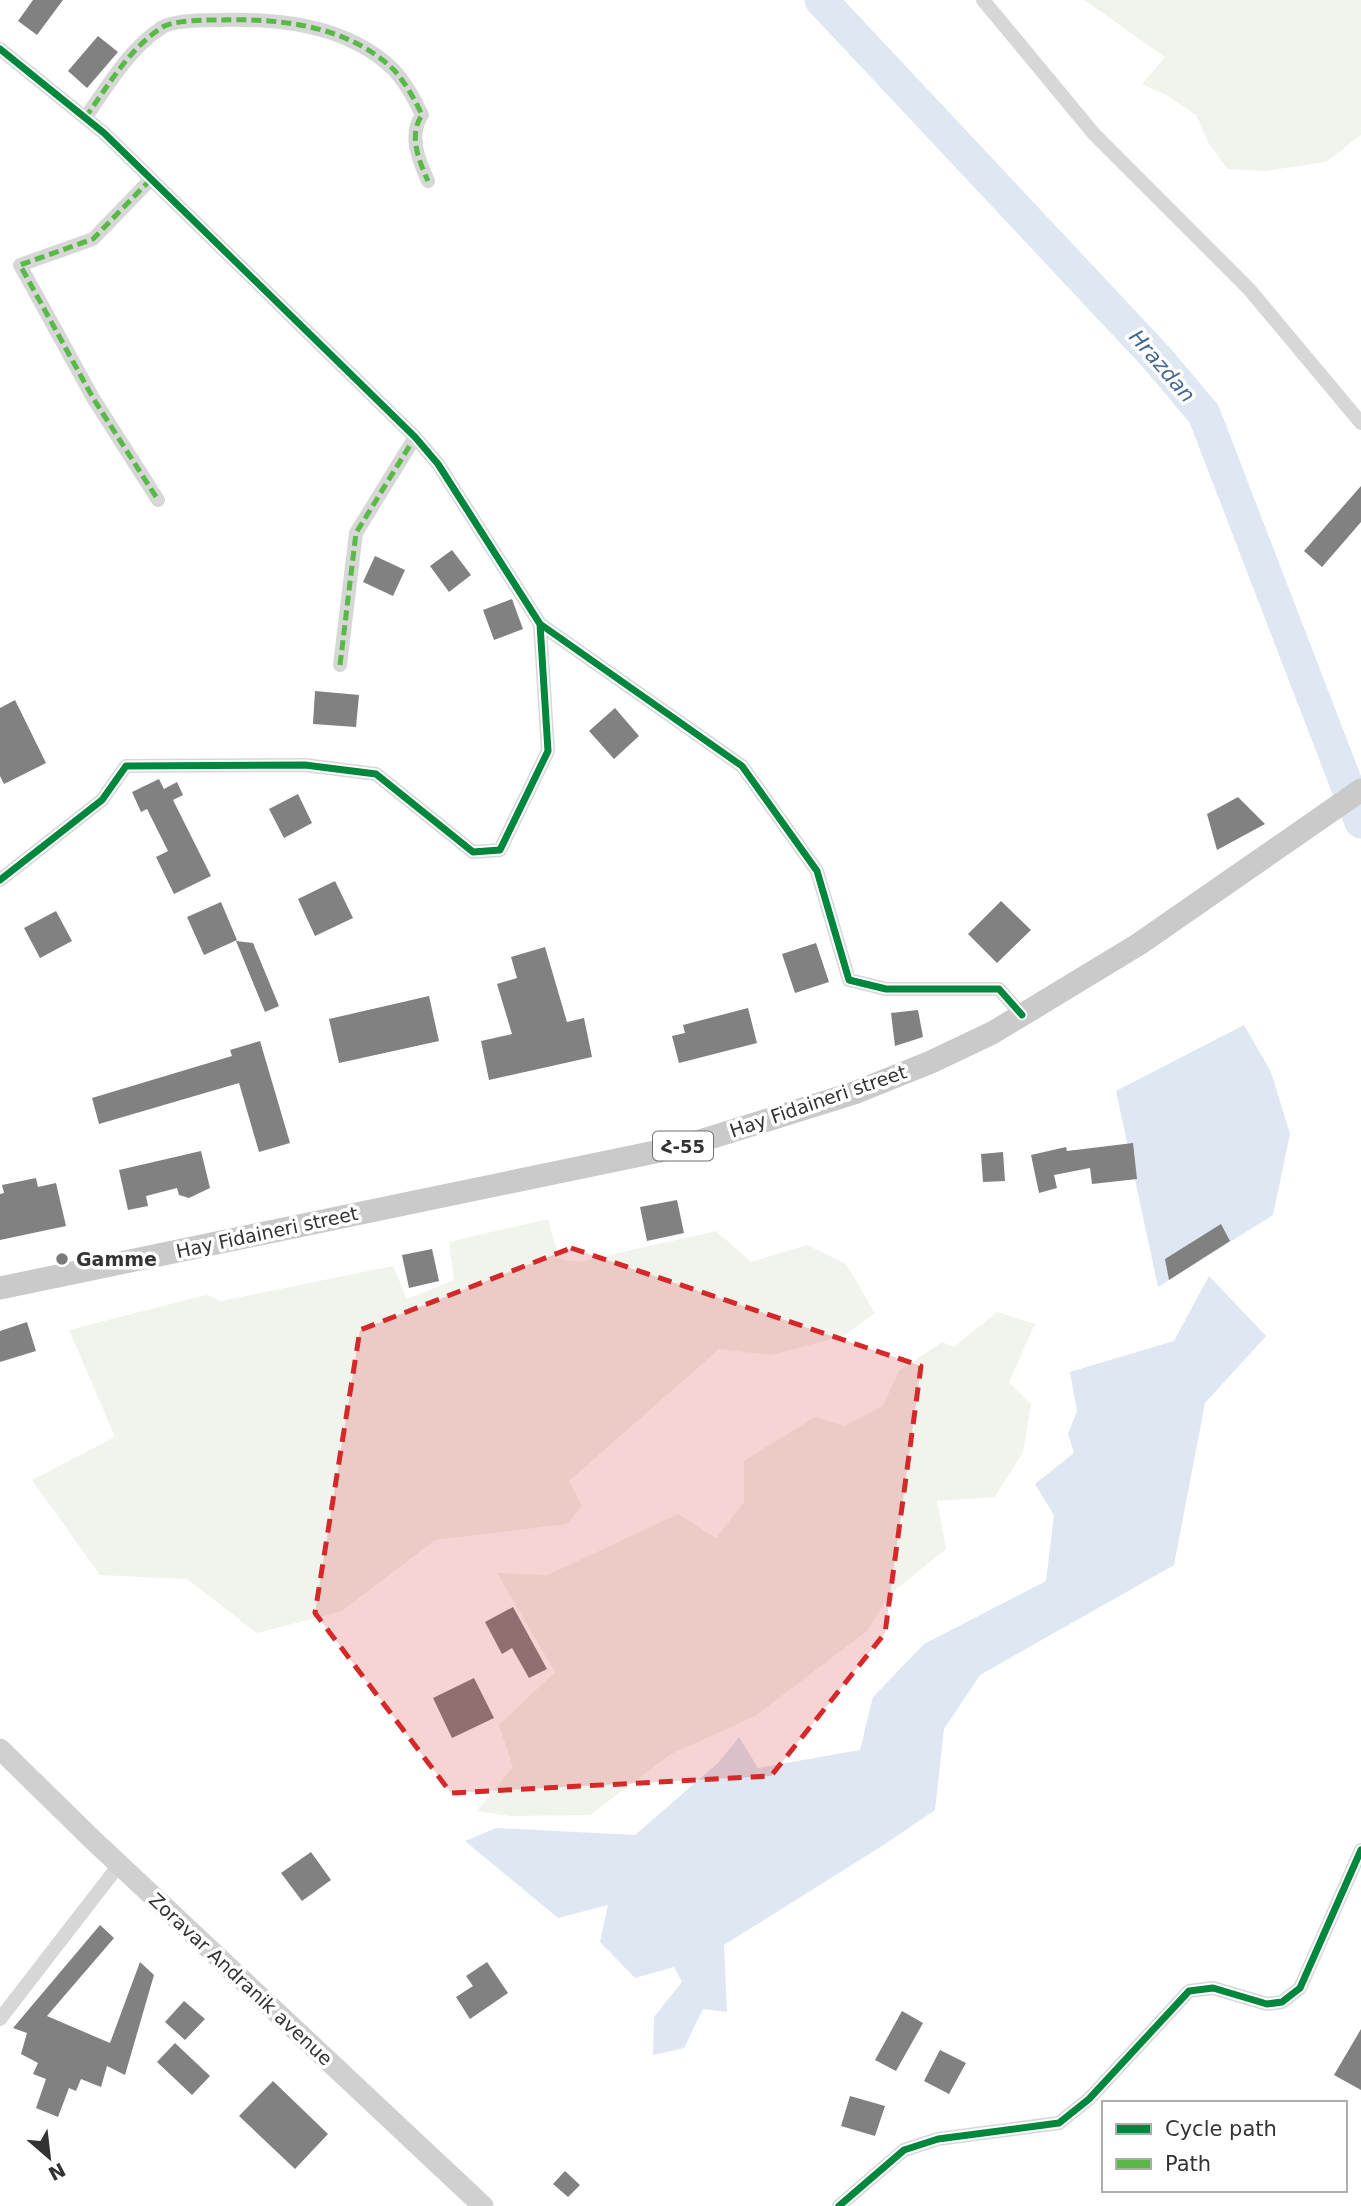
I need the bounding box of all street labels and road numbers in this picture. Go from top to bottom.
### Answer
street label: Hay Fidaineri street [727,1060,909,1142]
road number: Հ-55 [653,1132,713,1161]
street label: Hay Fidaineri street [174,1202,360,1262]
street label: Zoravar Andranik avenue [145,1888,337,2070]

